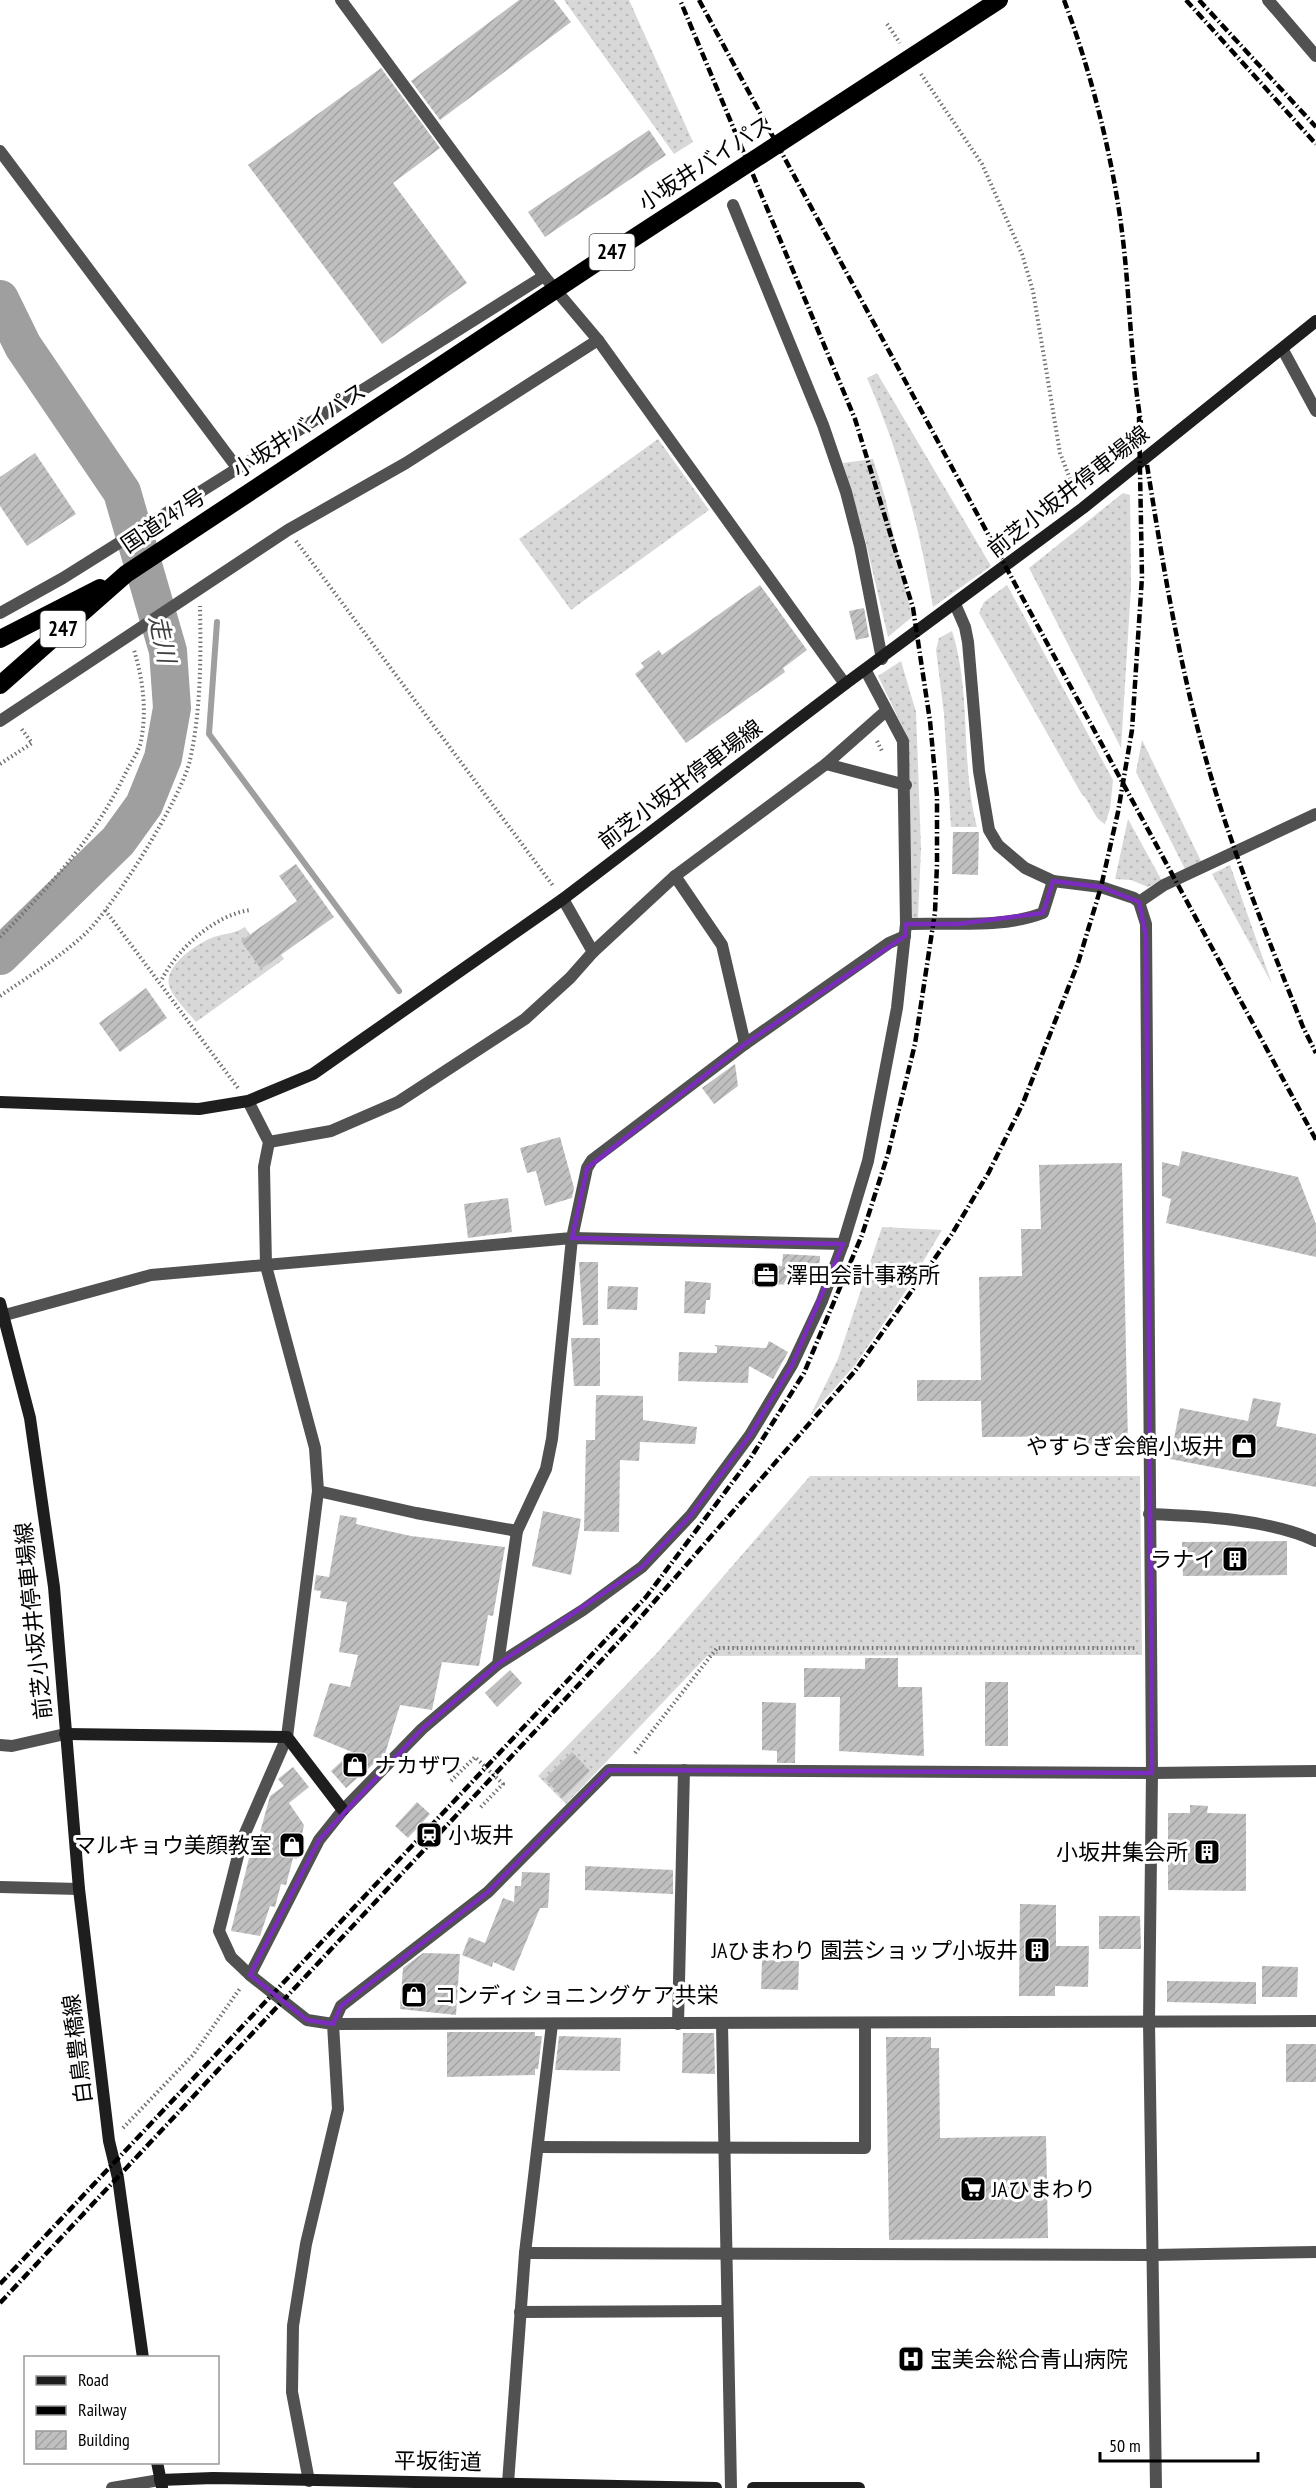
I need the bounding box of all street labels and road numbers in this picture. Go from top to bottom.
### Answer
street label: 小坂井バイパス [633,109,777,217]
road number: 247 [590,234,634,270]
street label: 小坂井バイパス [227,376,371,484]
street label: 前芝小坂井停車場線 [981,419,1155,563]
street label: 国道247号 [116,482,210,558]
road number: 247 [40,611,86,647]
street label: 前芝小坂井停車場線 [593,713,767,855]
street label: 前芝小坂井停車場線 [9,1521,57,1721]
street label: 白鳥豊橋線 [56,1993,98,2105]
street label: 平坂街道 [394,2446,482,2476]

